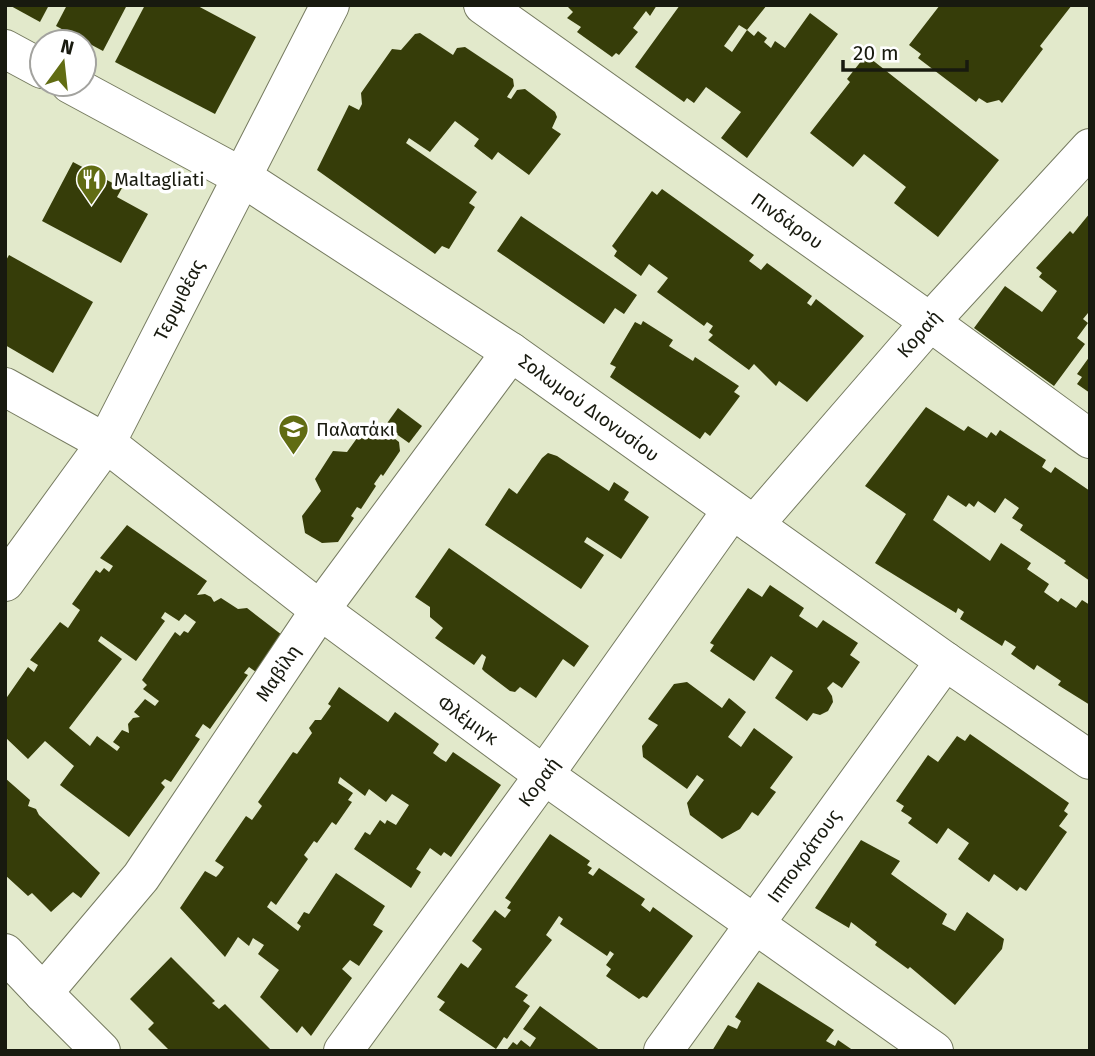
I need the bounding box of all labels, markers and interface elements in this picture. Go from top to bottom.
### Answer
north arrow [28,28,98,98]
scale bar [843,28,967,72]
text: N [58,34,76,60]
text: 20 m [853,40,899,66]
restaurant icon: Maltagliati [74,162,108,206]
place label: Maltagliati [114,168,205,191]
street label: Πινδάρου [747,188,827,254]
street label: Τερψιθέας [149,256,209,344]
street label: Κοραή [892,305,946,363]
street label: Σολωμού Διονυσίου [514,349,664,467]
school or university icon: Παλατάκι [276,412,310,456]
place label: Παλατάκι [316,418,395,441]
street label: Μαβίλη [251,640,305,706]
street label: Φλέμιγκ [433,690,503,750]
street label: Κοραή [513,753,565,811]
street label: Ιπποκράτους [762,805,846,907]

